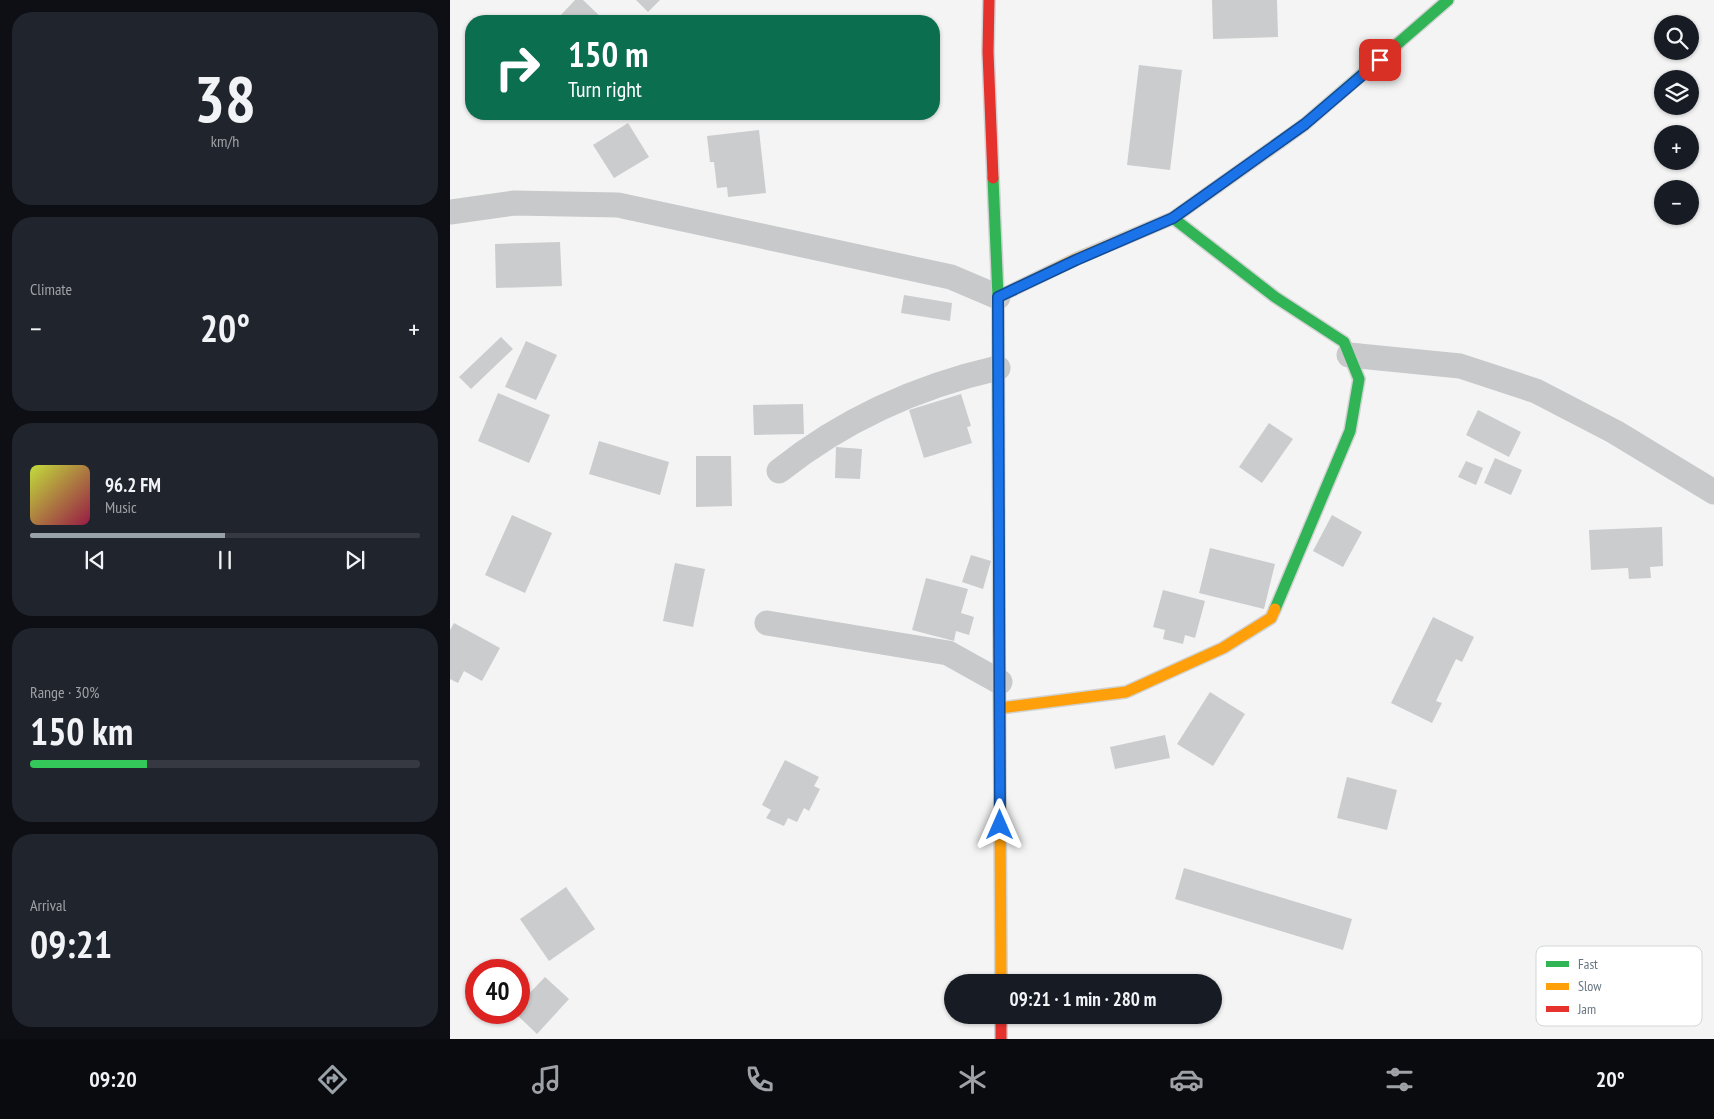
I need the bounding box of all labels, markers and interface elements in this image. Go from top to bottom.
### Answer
map controls [1654,15,1699,225]
button: search [1654,15,1699,60]
text: 150 m [568,31,649,77]
icon: right [485,35,550,100]
pin [1359,39,1401,81]
icon: arrive [1366,46,1394,74]
text: 38 [194,56,256,140]
button: layers [1654,70,1699,115]
text: Turn right [568,75,642,103]
button: + [1654,125,1699,170]
text: km/h [211,131,239,151]
button: − [1654,180,1699,225]
text: Climate [30,279,72,299]
text: 20° [200,303,250,352]
text: − [30,310,42,347]
text: + [408,310,420,347]
text: 96.2 FM [105,473,161,497]
text: Music [105,497,137,517]
icon: previous [81,546,109,574]
icon: pause [211,546,239,574]
icon: next [341,546,369,574]
text: Range · 30% [30,682,99,702]
text: 150 km [30,706,133,755]
position arrow [973,798,1025,850]
text: Arrival [30,895,66,915]
text: 09:21 [30,919,112,968]
legend [1536,946,1702,1026]
text: Fast [1578,955,1598,973]
speed limit sign: 40 [465,959,530,1024]
text: Slow [1578,977,1602,995]
text: 09:21 · 1 min · 280 m [1010,987,1156,1011]
text: Jam [1577,1000,1596,1018]
icon: directions [315,1062,350,1097]
icon: music [529,1062,564,1097]
icon: phone [742,1062,777,1097]
icon: climate [955,1062,990,1097]
icon: car [1169,1062,1204,1097]
icon: filters [1382,1062,1417,1097]
text: 09:20 [89,1065,137,1093]
text: 20° [1596,1065,1625,1093]

